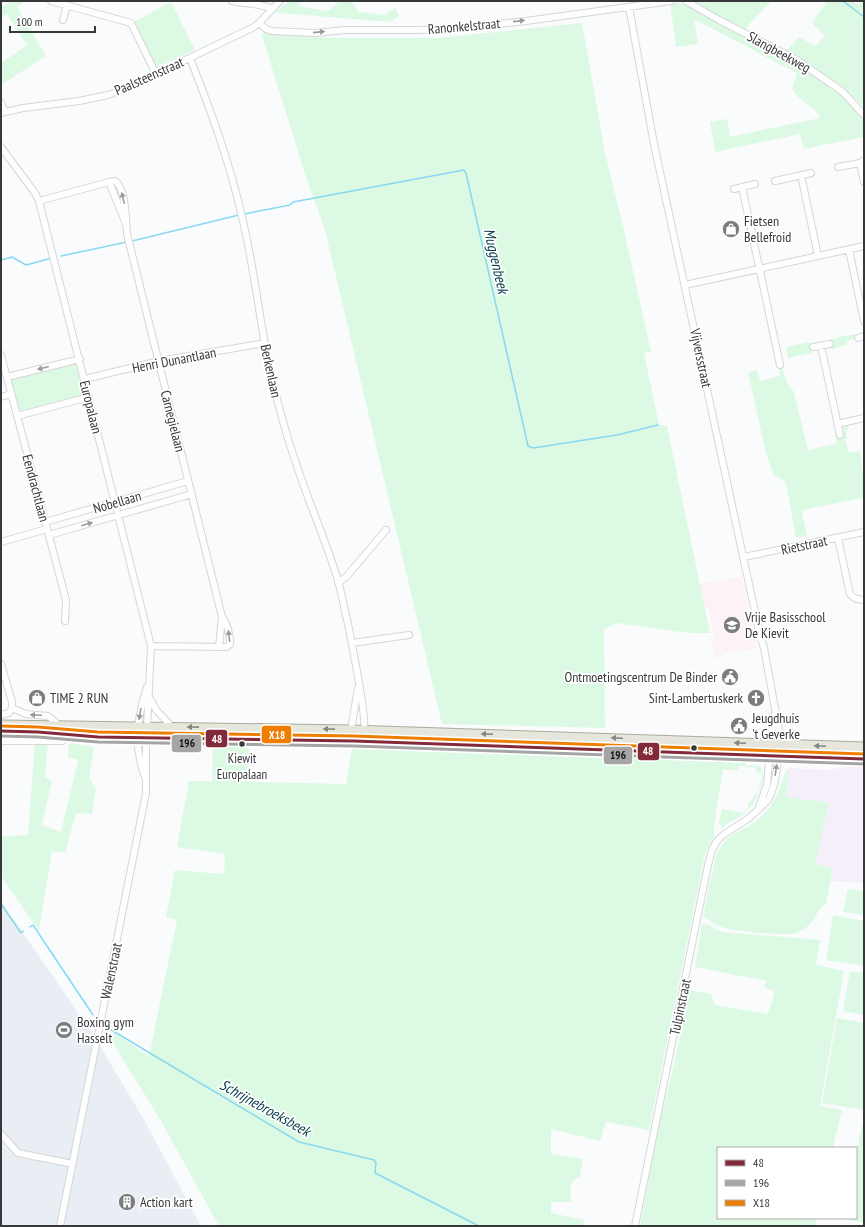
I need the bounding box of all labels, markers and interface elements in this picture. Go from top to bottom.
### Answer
scale bar [10,8,95,34]
text: 100 m [16,14,43,29]
street label: Ranonkelstraat [427,14,501,38]
one-way arrow [513,18,525,25]
street label: Slangbeekweg [744,27,814,77]
one-way arrow [313,29,325,36]
street label: Paalsteenstraat [112,53,187,99]
one-way arrow [119,192,125,205]
place label: Fietsen Bellefroid [744,212,791,246]
shop icon: Fietsen Bellefroid [721,219,741,239]
water label: Muggenbeek [480,226,514,297]
street label: Vijversstraat [686,326,716,389]
street label: Henri Dunantlaan [131,343,217,377]
street label: Berkenlaan [257,343,285,399]
one-way arrow [37,366,50,372]
street label: Europalaan [76,378,106,436]
street label: Carnegielaan [157,388,189,454]
street label: Eendrachtlaan [18,452,54,524]
street label: Nobellaan [91,487,143,517]
one-way arrow [80,521,93,527]
street label: Rietstraat [779,531,829,559]
place label: Vrije Basisschool De Kievit [744,608,826,642]
school or university icon: Vrije Basisschool De Kievit [722,615,742,635]
one-way arrow [226,630,232,642]
public building icon: Ontmoetingscentrum De Binder [720,667,740,687]
place label: Ontmoetingscentrum De Binder [564,668,717,686]
shop icon: TIME 2 RUN [27,688,47,708]
church icon: Sint-Lambertuskerk [746,688,766,708]
place label: TIME 2 RUN [50,689,108,707]
place label: Sint-Lambertuskerk [649,689,744,707]
one-way arrow [137,707,143,720]
place label: Jeugdhuis 't Geverke [751,709,800,743]
one-way arrow [29,712,42,718]
public building icon: Jeugdhuis 't Geverke [729,716,749,736]
one-way arrow [186,724,199,730]
line badge: X18 [261,725,292,744]
one-way arrow [322,726,335,732]
text: X18 [269,728,285,742]
line badge: 48 [205,729,228,748]
one-way arrow [480,731,493,737]
text: 48 [212,732,222,746]
line badge: 196 [171,734,202,753]
one-way arrow [610,735,623,741]
text: 196 [179,736,195,750]
marker: Kiewit Europalaan [237,739,247,749]
one-way arrow [733,740,746,746]
line badge: 48 [637,742,660,761]
unlabelled marker [689,743,699,753]
one-way arrow [814,743,826,750]
text: 48 [643,744,653,758]
line badge: 196 [603,746,633,765]
text: 196 [610,748,626,762]
place label: Kiewit Europalaan [217,750,267,783]
one-way arrow [773,764,779,776]
street label: Walenstraat [96,941,126,1001]
street label: Tulpinstraat [665,977,695,1037]
place label: Boxing gym Hasselt [77,1013,134,1047]
sports icon: Boxing gym Hasselt [54,1020,74,1040]
water label: Schrijnebroeksbeek [217,1075,316,1141]
legend [717,1147,857,1219]
text: 48 [753,1155,764,1170]
text: 196 [753,1175,769,1190]
building icon: Action kart [117,1192,137,1212]
place label: Action kart [140,1193,193,1211]
text: X18 [753,1195,770,1210]

